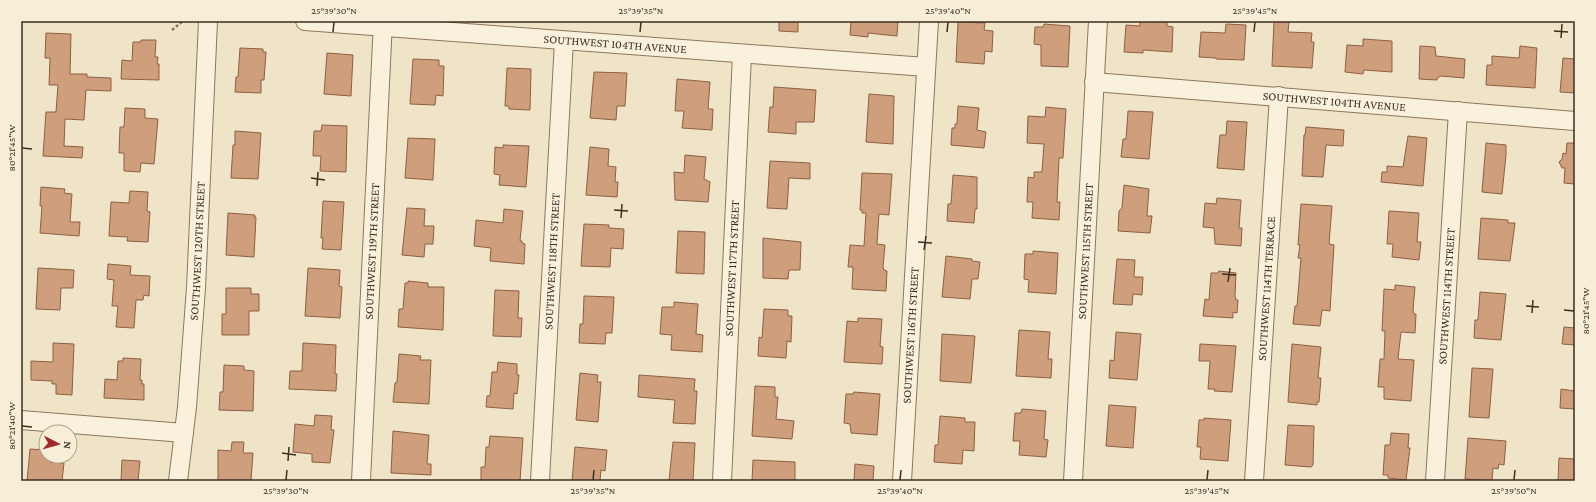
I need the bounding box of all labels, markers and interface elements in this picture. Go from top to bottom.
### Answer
text: 25°39'30"N [311,5,357,16]
text: 25°39'35"N [619,5,664,16]
text: 25°39'40"N [925,5,971,16]
text: 25°39'45"N [1233,5,1278,16]
street label: SOUTHWEST 104TH AVENUE [543,32,688,56]
street label: SOUTHWEST 104TH AVENUE [1262,89,1407,114]
text: 80°21'45"W [6,124,17,171]
street label: SOUTHWEST 120TH STREET [187,181,208,321]
street label: SOUTHWEST 119TH STREET [362,182,382,320]
street label: SOUTHWEST 115TH STREET [1075,182,1096,320]
street label: SOUTHWEST 118TH STREET [541,192,563,330]
street label: SOUTHWEST 117TH STREET [722,199,742,337]
street label: SOUTHWEST 114TH TERRACE [1255,215,1278,361]
street label: SOUTHWEST 114TH STREET [1435,227,1458,365]
street label: SOUTHWEST 116TH STREET [900,266,922,404]
text: 80°21'45"W [1580,287,1591,334]
text: 80°21'40"W [6,401,17,450]
north arrow [38,424,78,464]
text: N [62,441,74,450]
text: 25°39'30"N [263,485,309,496]
text: 25°39'35"N [571,485,616,496]
text: 25°39'40"N [877,485,923,496]
text: 25°39'45"N [1185,485,1230,496]
text: 25°39'50"N [1491,485,1537,496]

